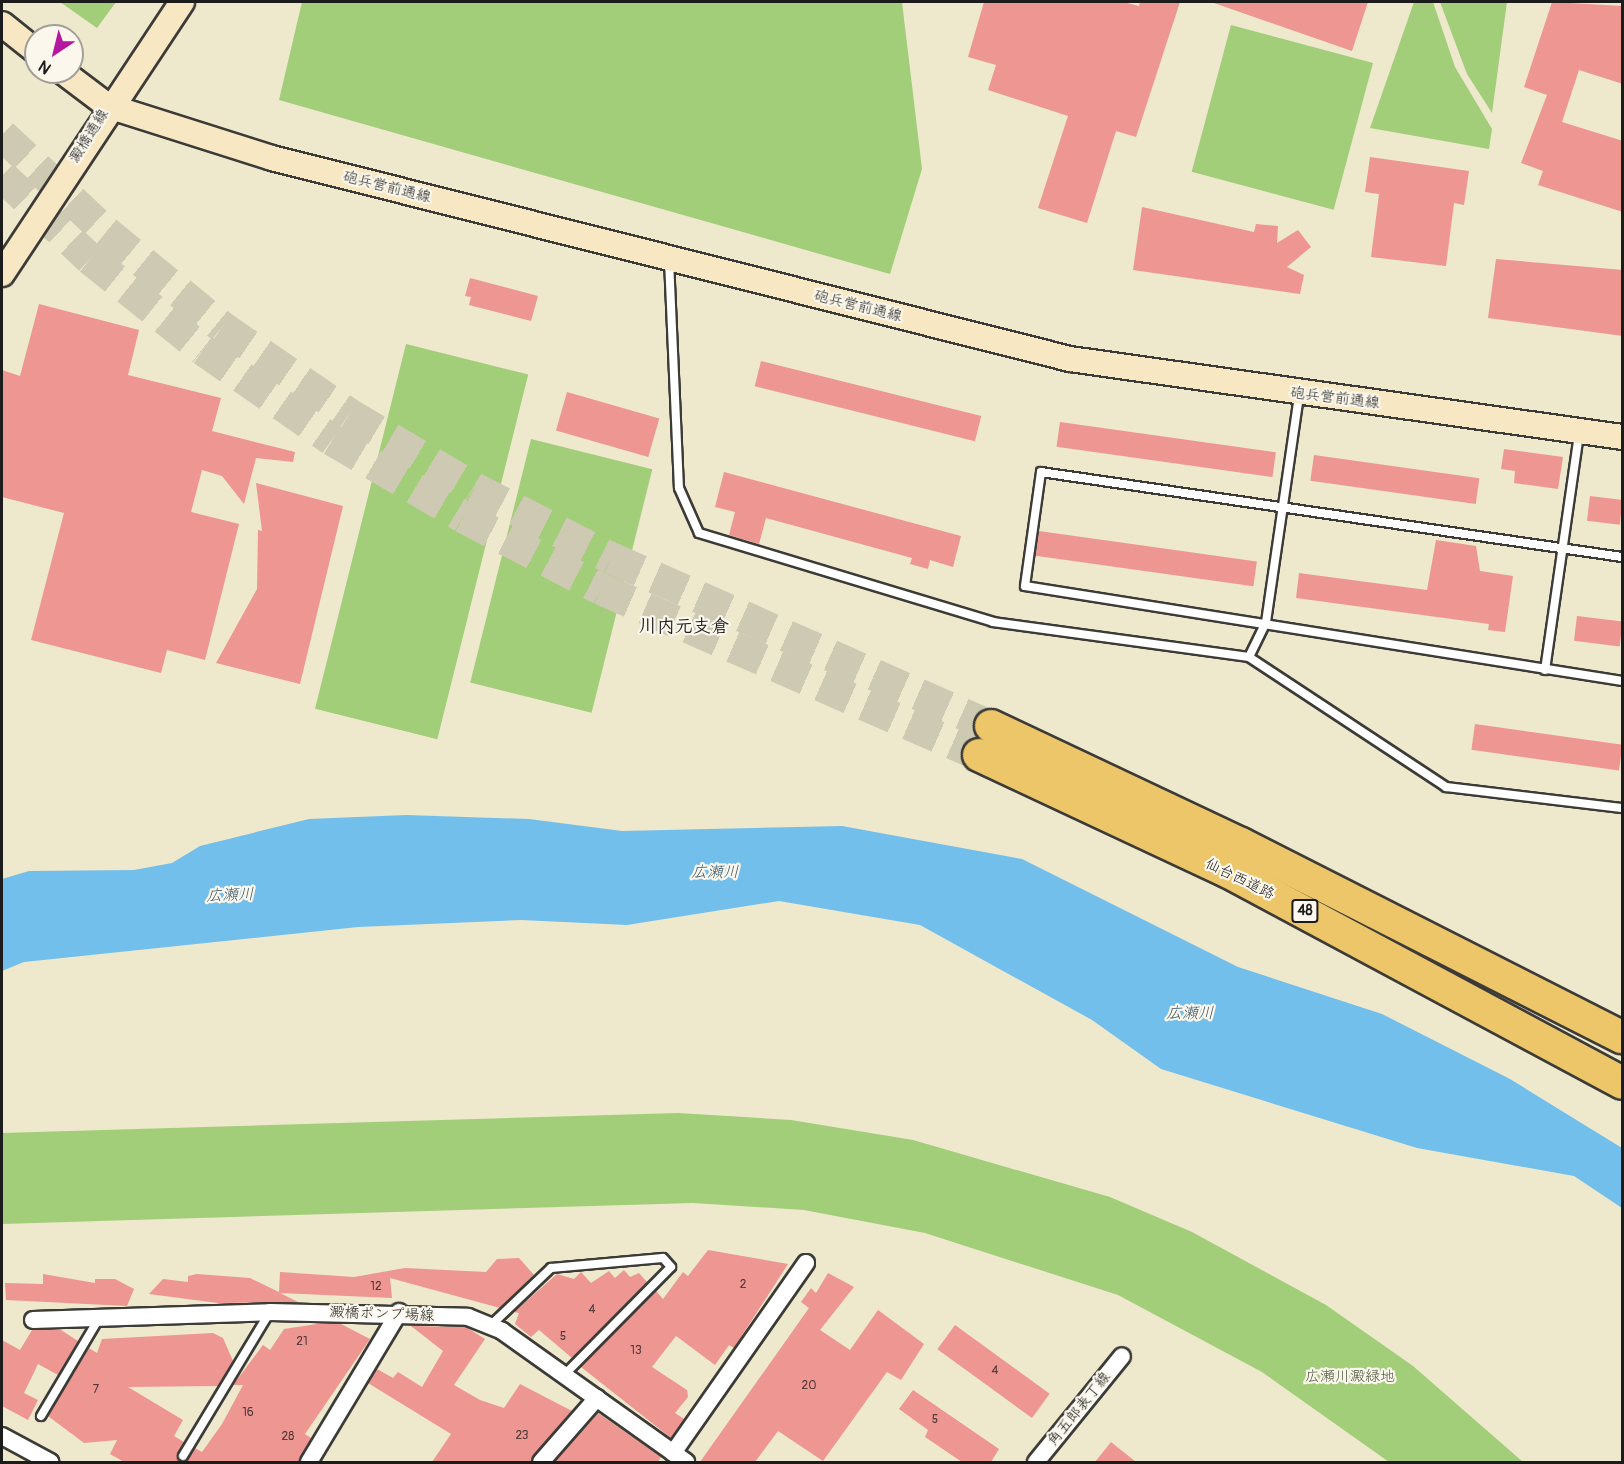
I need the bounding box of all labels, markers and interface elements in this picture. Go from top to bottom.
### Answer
north arrow [24,24,84,84]
text: N [35,56,55,78]
street label: 澱橋通線 [65,106,113,166]
street label: 砲兵営前通線 [341,167,433,207]
street label: 砲兵営前通線 [812,286,904,326]
street label: 砲兵営前通線 [1289,384,1381,412]
district label: 川内元支倉 [639,616,729,638]
street label: 仙台西道路 [1202,854,1278,904]
water label: 広瀬川 [691,862,739,882]
water label: 広瀬川 [206,885,254,905]
road number: 48 [1290,900,1320,922]
water label: 広瀬川 [1166,1003,1214,1023]
house number: 2 [740,1278,746,1292]
house number: 12 [370,1280,382,1294]
street label: 澱橋ポンプ場線 [329,1303,435,1325]
house number: 4 [589,1303,595,1317]
house number: 5 [560,1330,566,1344]
house number: 21 [296,1335,308,1349]
house number: 13 [630,1344,642,1358]
house number: 4 [992,1364,998,1378]
street label: 角五郎表丁線 [1044,1368,1114,1450]
park label: 広瀬川澱緑地 [1305,1368,1395,1386]
house number: 20 [802,1379,816,1393]
house number: 7 [93,1383,99,1397]
house number: 16 [242,1406,254,1420]
house number: 5 [932,1413,938,1427]
house number: 23 [515,1429,529,1443]
house number: 28 [282,1430,294,1444]

